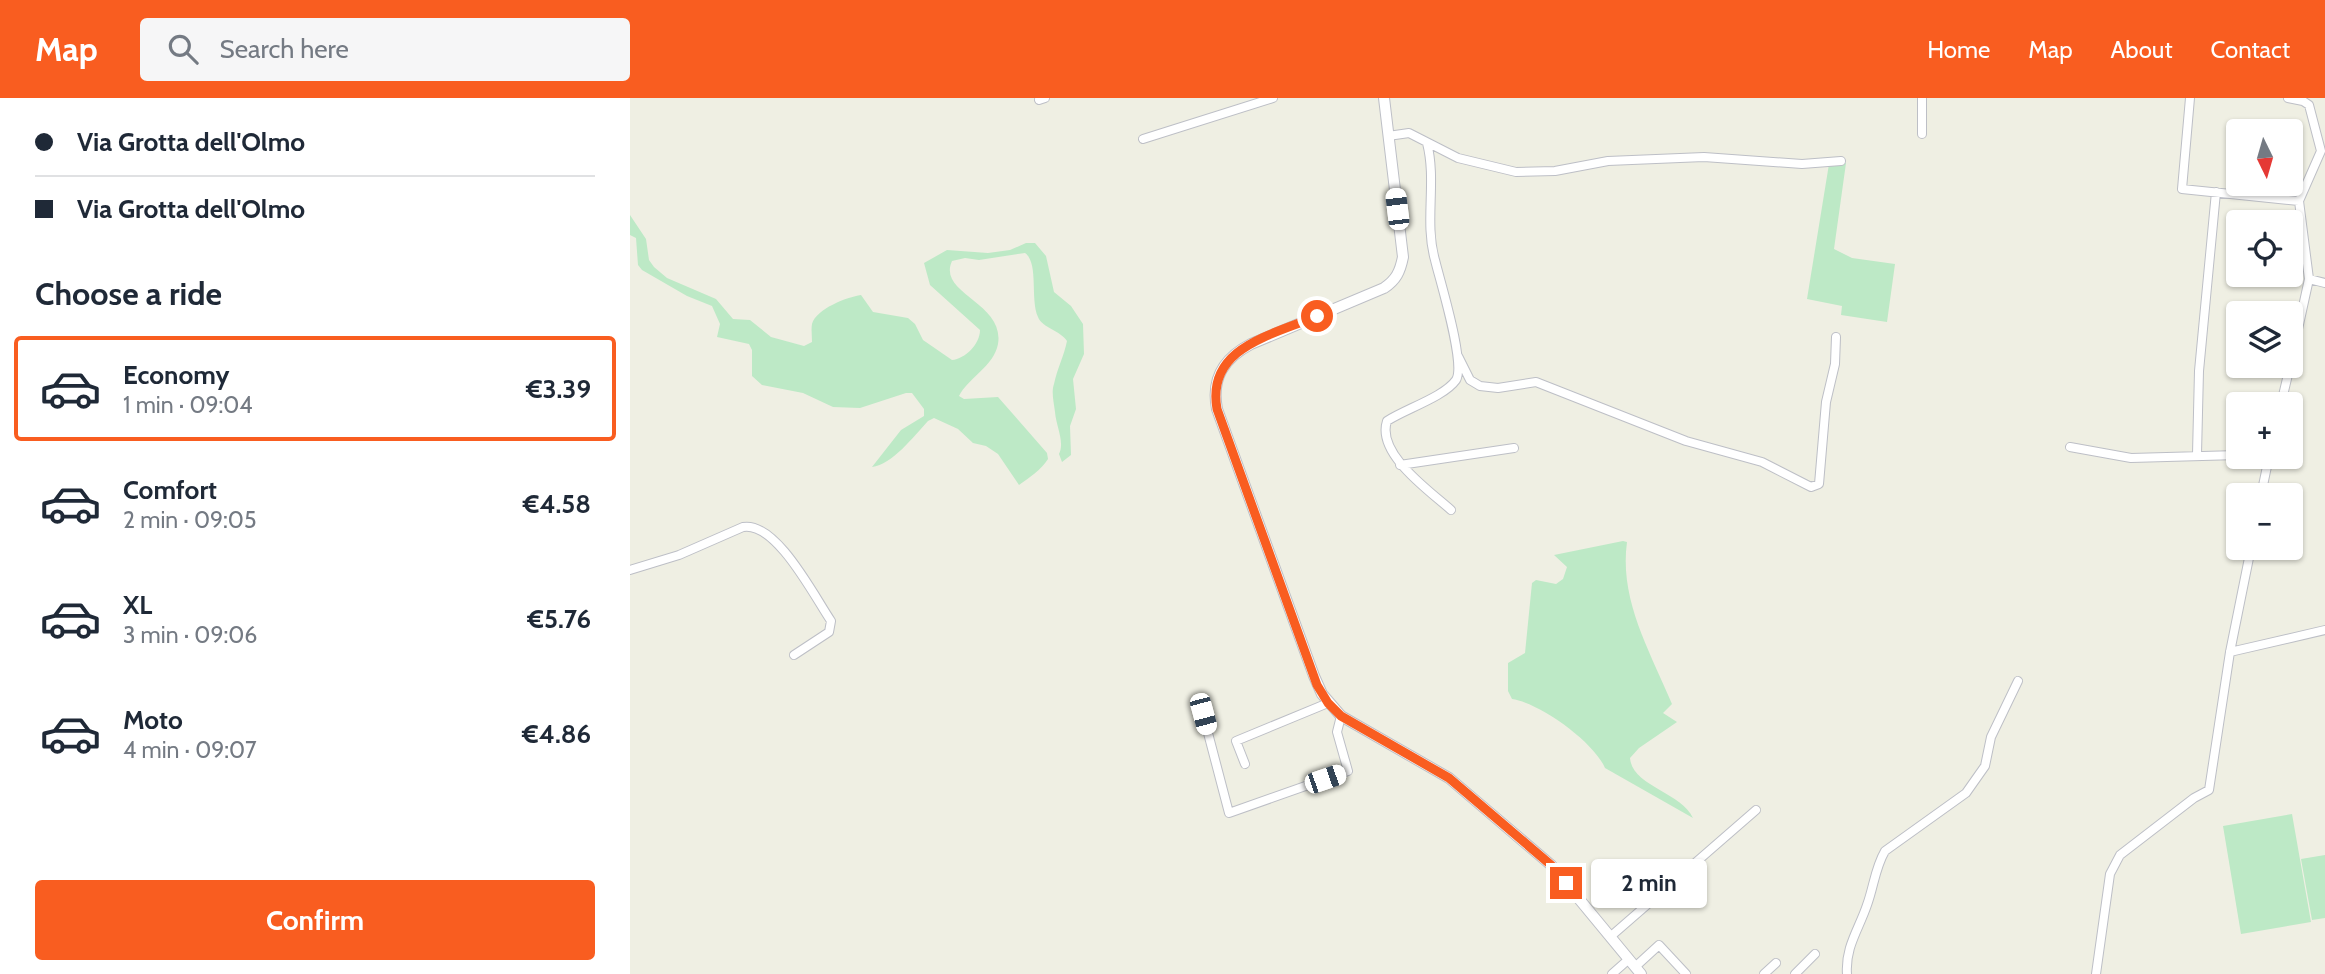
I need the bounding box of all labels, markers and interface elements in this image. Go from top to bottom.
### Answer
search box [140,18,630,81]
text: Map [35,29,98,69]
icon: search [164,30,202,68]
text: Search here [220,33,349,65]
text: Home [1927,35,1990,64]
text: Map [2028,35,2073,64]
text: About [2111,35,2173,64]
text: Contact [2211,35,2290,64]
north arrow [2226,119,2303,196]
map controls [2226,119,2303,560]
text: Via Grotta dell'Olmo [77,126,305,158]
car [1385,187,1410,231]
text: Via Grotta dell'Olmo [77,193,305,225]
button: locate [2226,210,2303,287]
text: Choose a ride [35,274,222,313]
route start [1301,300,1333,332]
button: layers [2226,301,2303,378]
icon: car [39,357,102,420]
text: Economy [123,359,229,391]
text: €3.39 [526,373,591,405]
text: 1 min · 09:04 [123,391,253,419]
button: + [2226,392,2303,469]
icon: car [39,472,102,535]
text: Comfort [123,474,217,506]
button: − [2226,483,2303,560]
text: €4.58 [523,488,591,520]
text: 2 min · 09:05 [123,506,256,534]
icon: car [39,587,102,650]
text: XL [123,589,152,621]
text: €5.76 [527,603,591,635]
text: 3 min · 09:06 [123,621,257,649]
car [1188,691,1219,737]
icon: car [39,702,102,765]
text: Moto [123,704,183,736]
text: €4.86 [522,718,591,750]
text: 4 min · 09:07 [123,736,256,764]
car [1302,762,1349,796]
callout: 2 min [1590,858,1706,908]
route end [1550,867,1582,899]
text: 2 min [1621,869,1677,897]
button: Confirm [35,880,595,960]

